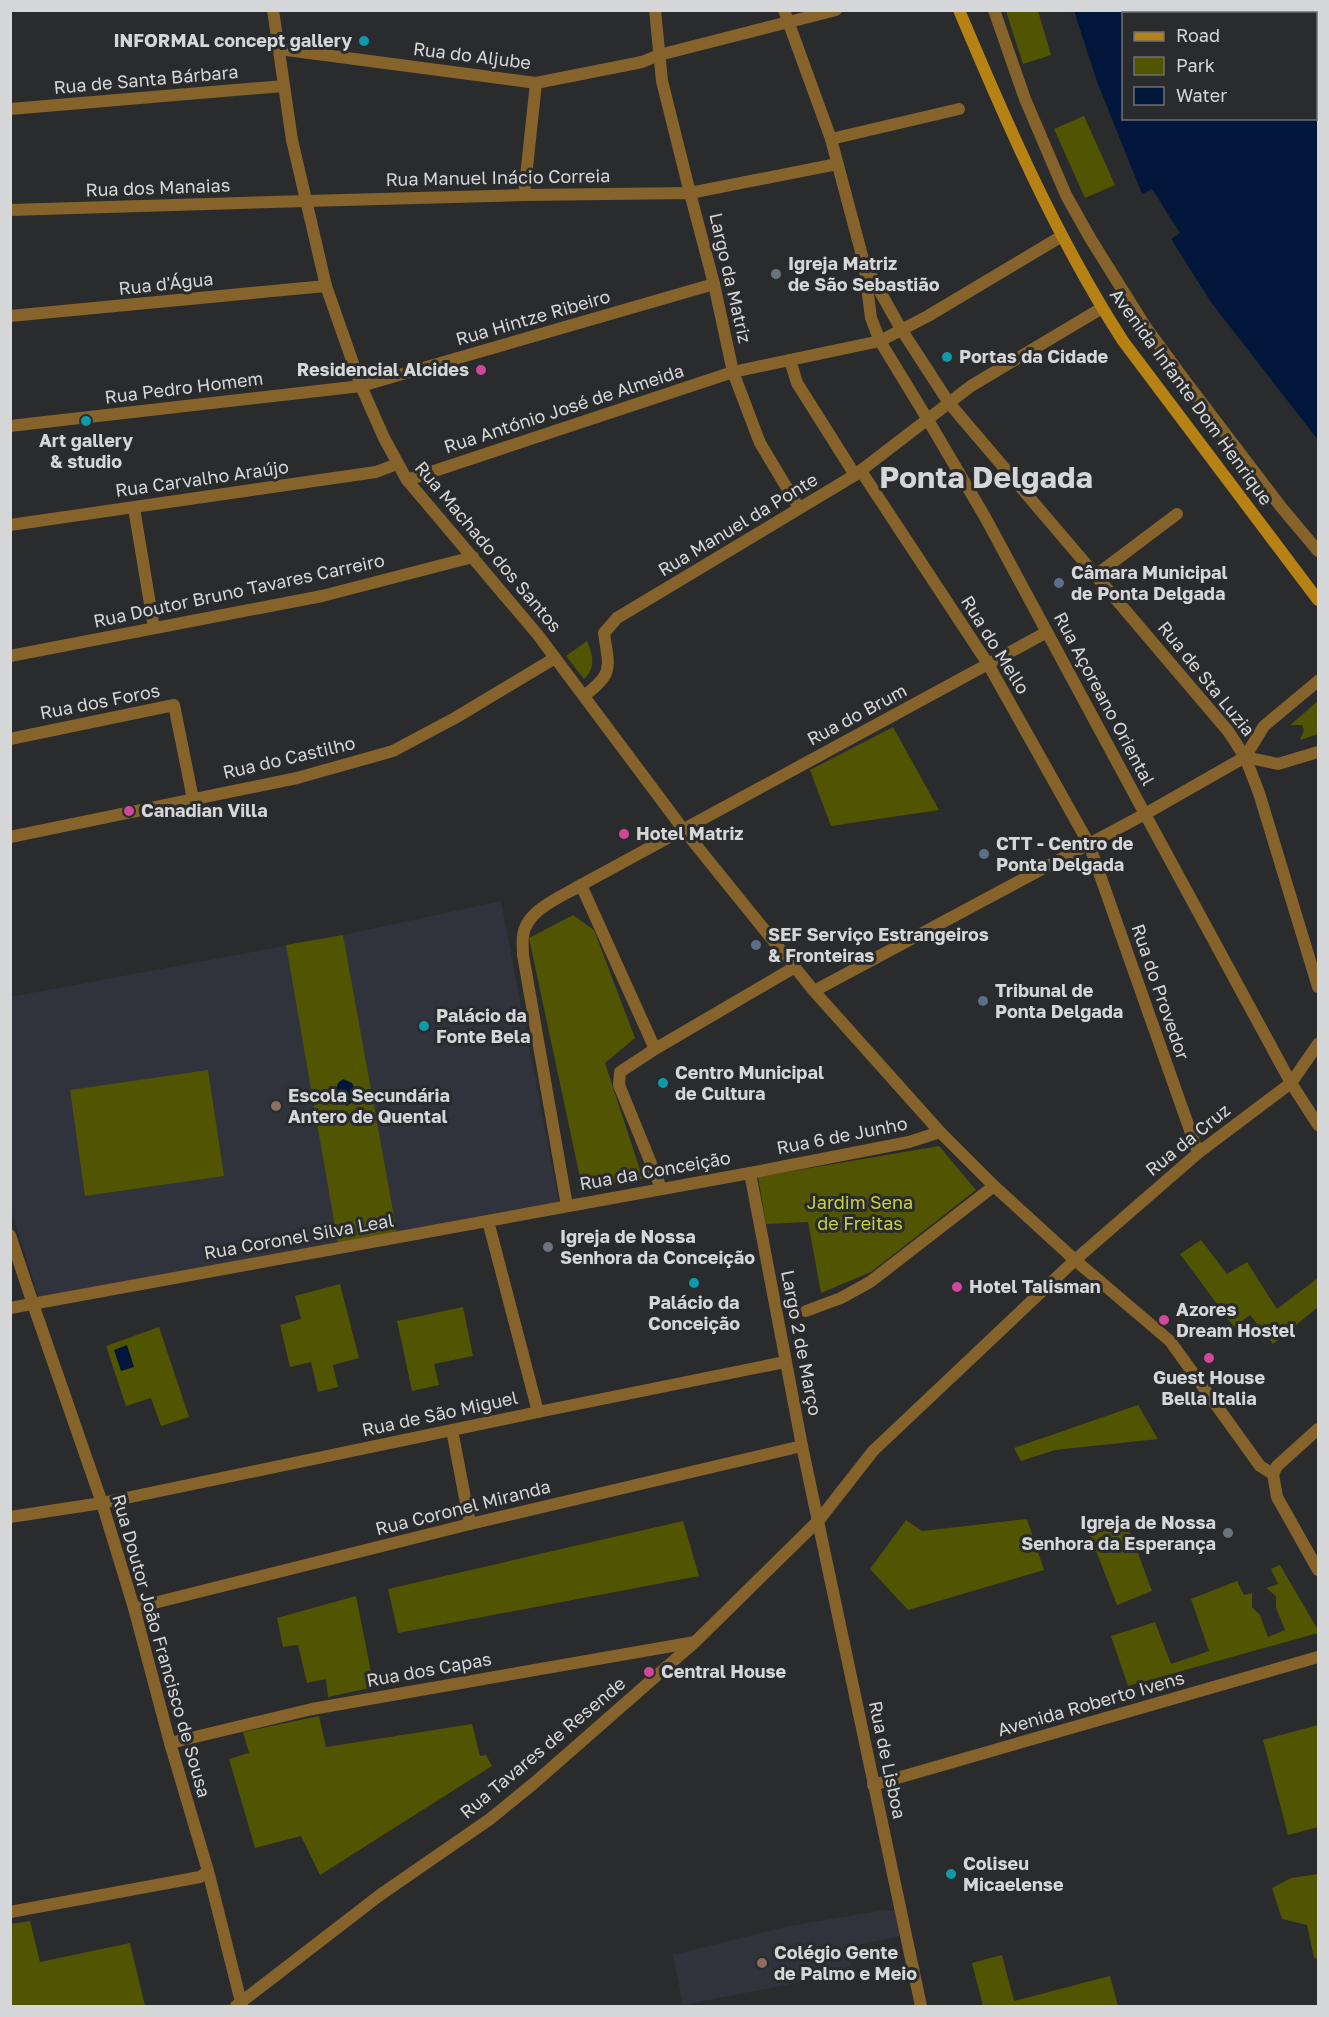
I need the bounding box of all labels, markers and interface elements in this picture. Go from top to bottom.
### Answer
legend [1122,12,1317,120]
text: Road [1176,24,1220,46]
place label: INFORMAL concept gallery [114,29,352,51]
marker: INFORMAL concept gallery [357,34,371,48]
street label: Rua do Aljube [412,37,532,73]
text: Park [1176,54,1215,76]
street label: Rua de Santa Bárbara [53,60,239,98]
text: Water [1176,84,1227,106]
street label: Rua Manuel Inácio Correia [385,164,611,190]
street label: Rua dos Manaias [85,173,231,201]
street label: Largo da Matriz [705,210,757,345]
place label: Igreja Matriz de São Sebastião [788,252,940,295]
street label: Rua d'Água [117,267,214,299]
marker: Igreja Matriz de São Sebastião [769,267,783,281]
street label: Rua Hintze Ribeiro [453,284,612,350]
street label: Avenida Infante Dom Henrique [1106,284,1278,509]
place label: Portas da Cidade [959,345,1109,367]
marker: Portas da Cidade [940,350,954,364]
place label: Residencial Alcides [297,358,469,380]
street label: Rua António José de Almeida [441,359,686,457]
marker: Residencial Alcides [474,363,488,377]
street label: Rua Pedro Homem [103,366,264,408]
marker: Art gallery & studio [79,414,93,428]
place label: Art gallery & studio [39,429,133,472]
street label: Rua Carvalho Araújo [114,455,290,501]
street label: Rua Machado dos Santos [411,456,567,636]
district label: Ponta Delgada [879,459,1093,495]
street label: Rua Manuel da Ponte [654,468,821,581]
street label: Rua Doutor Bruno Tavares Carreiro [91,548,386,632]
place label: Câmara Municipal de Ponta Delgada [1071,561,1227,604]
marker: Câmara Municipal de Ponta Delgada [1052,576,1066,590]
street label: Rua do Mello [957,591,1035,698]
street label: Rua Açoreano Oriental [1050,608,1160,789]
street label: Rua de Sta Luzia [1154,616,1260,740]
street label: Rua dos Foros [38,679,162,723]
street label: Rua do Brum [803,679,910,750]
street label: Rua do Castilho [220,731,357,783]
place label: Canadian Villa [141,799,268,821]
marker: Canadian Villa [122,804,136,818]
place label: Hotel Matriz [636,822,744,844]
marker: Hotel Matriz [617,827,631,841]
place label: CTT - Centro de Ponta Delgada [996,832,1134,875]
marker: CTT - Centro de Ponta Delgada [977,847,991,861]
street label: Rua do Provedor [1127,921,1194,1062]
place label: SEF Serviço Estrangeiros & Fronteiras [768,923,989,966]
marker: SEF Serviço Estrangeiros & Fronteiras [749,938,763,952]
place label: Tribunal de Ponta Delgada [995,979,1123,1022]
marker: Tribunal de Ponta Delgada [976,994,990,1008]
place label: Palácio da Fonte Bela [436,1004,530,1047]
marker: Palácio da Fonte Bela [417,1019,431,1033]
place label: Centro Municipal de Cultura [675,1061,824,1104]
marker: Centro Municipal de Cultura [656,1076,670,1090]
place label: Escola Secundária Antero de Quental [288,1084,450,1127]
street label: Rua da Cruz [1141,1098,1234,1180]
marker: Escola Secundária Antero de Quental [269,1099,283,1113]
street label: Rua 6 de Junho [775,1112,909,1158]
street label: Rua da Conceição [578,1146,732,1194]
park label: Jardim Sena de Freitas [807,1191,913,1234]
street label: Rua Coronel Silva Leal [202,1208,396,1264]
place label: Igreja de Nossa Senhora da Conceição [560,1225,755,1268]
marker: Igreja de Nossa Senhora da Conceição [541,1240,555,1254]
street label: Largo 2 de Março [777,1268,827,1417]
place label: Hotel Talisman [969,1275,1101,1297]
marker: Palácio da Conceição [687,1276,701,1290]
marker: Hotel Talisman [950,1280,964,1294]
place label: Palácio da Conceição [648,1291,740,1334]
place label: Azores Dream Hostel [1176,1298,1295,1341]
marker: Azores Dream Hostel [1157,1313,1171,1327]
marker: Guest House Bella Italia [1202,1351,1216,1365]
place label: Guest House Bella Italia [1153,1366,1265,1409]
street label: Rua de São Miguel [360,1386,520,1440]
street label: Rua Coronel Miranda [373,1475,553,1539]
street label: Rua Doutor João Francisco de Sousa [108,1492,216,1800]
place label: Igreja de Nossa Senhora da Esperança [1021,1511,1216,1554]
marker: Igreja de Nossa Senhora da Esperança [1221,1526,1235,1540]
street label: Rua dos Capas [365,1647,493,1691]
place label: Central House [661,1660,786,1682]
marker: Central House [642,1665,656,1679]
street label: Avenida Roberto Ivens [995,1666,1187,1740]
street label: Rua Tavares de Resende [455,1672,629,1823]
street label: Rua de Lisboa [865,1699,911,1821]
place label: Coliseu Micaelense [963,1852,1064,1895]
marker: Coliseu Micaelense [944,1867,958,1881]
place label: Colégio Gente de Palmo e Meio [774,1941,917,1984]
marker: Colégio Gente de Palmo e Meio [755,1956,769,1970]

